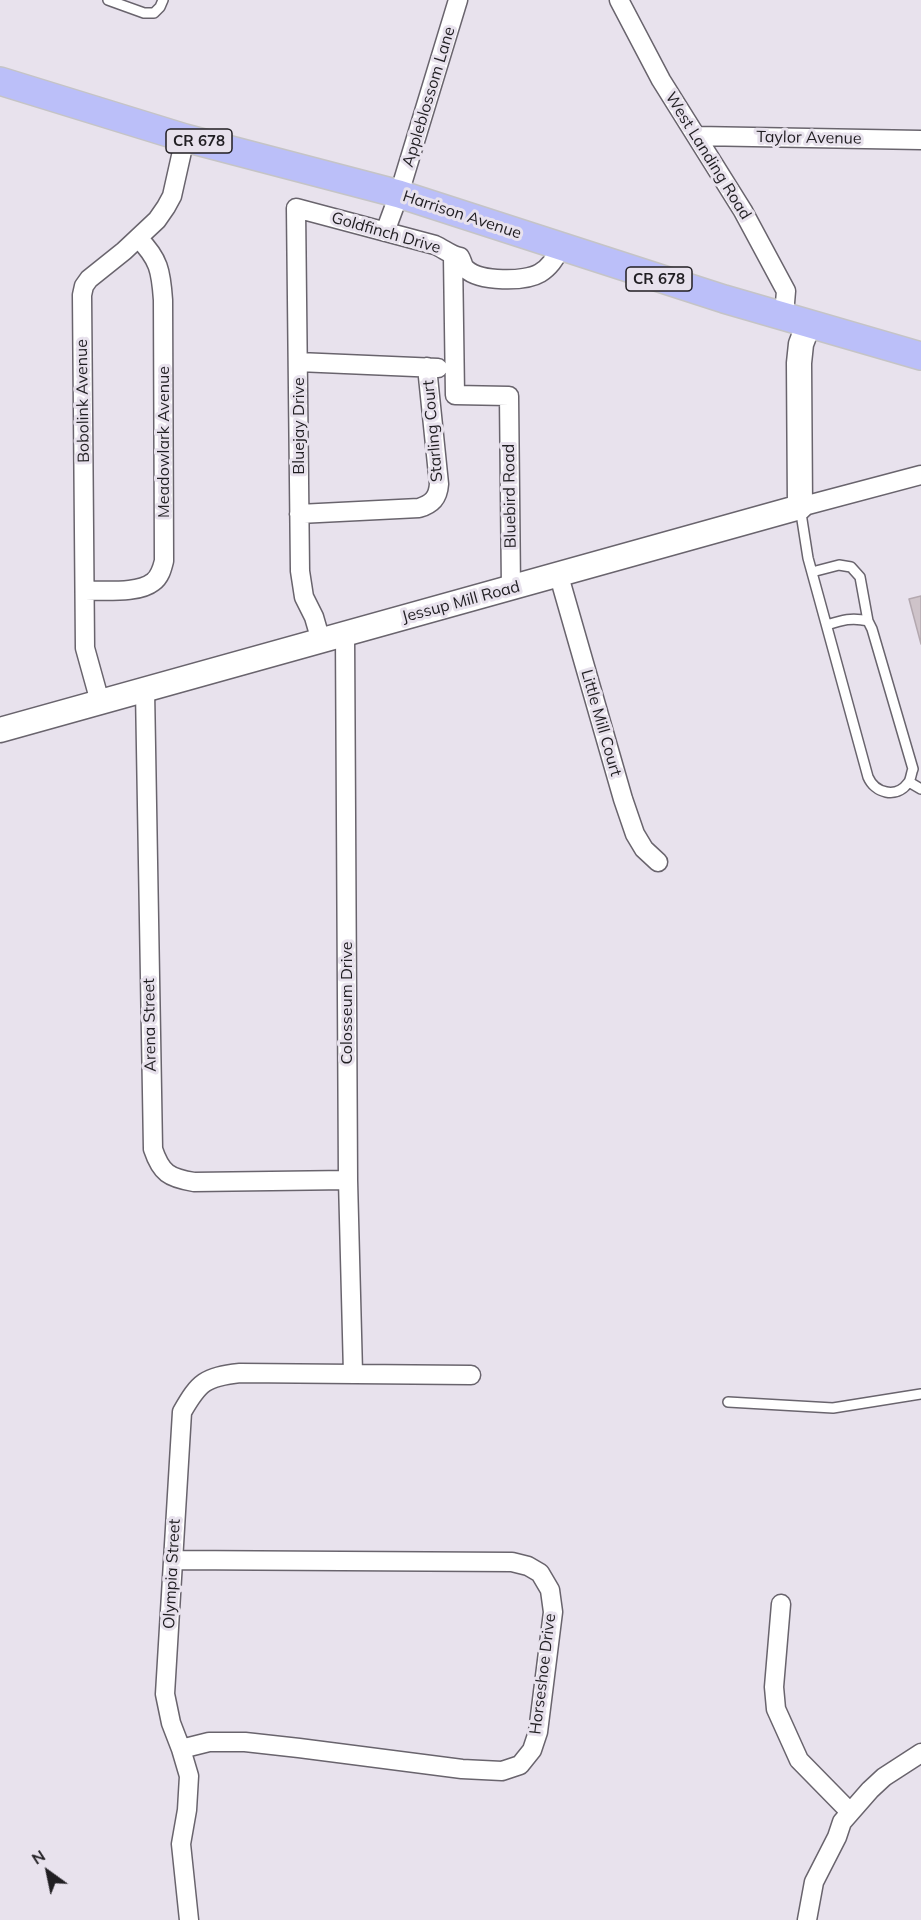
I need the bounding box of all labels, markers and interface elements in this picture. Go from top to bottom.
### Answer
street label: Appleblossom Lane [399,25,459,169]
street label: West Landing Road [661,89,755,223]
street label: Taylor Avenue [756,127,862,149]
road number: CR 678 [166,129,232,153]
street label: Harrison Avenue [400,187,524,243]
street label: Goldfinch Drive [329,208,443,258]
road number: CR 678 [626,267,692,291]
street label: Bobolink Avenue [72,339,94,463]
street label: Meadowlark Avenue [154,366,174,518]
street label: Bluejay Drive [289,377,309,475]
street label: Starling Court [419,379,447,483]
street label: Bluebird Road [499,443,521,549]
street label: Jessup Mill Road [400,577,522,627]
street label: Little Mill Court [577,667,625,779]
street label: Colosseum Drive [337,941,357,1065]
street label: Arena Street [140,978,160,1072]
street label: Olympia Street [160,1519,184,1629]
street label: Horseshoe Drive [526,1612,560,1736]
north arrow [18,1842,78,1902]
text: N [28,1845,49,1869]

